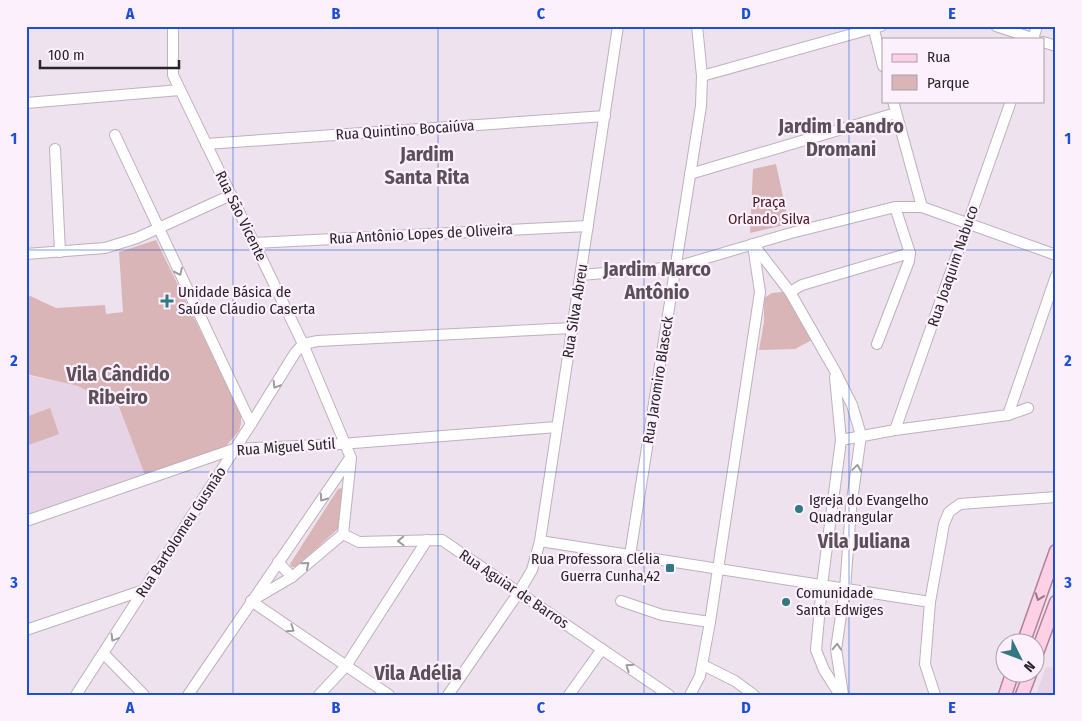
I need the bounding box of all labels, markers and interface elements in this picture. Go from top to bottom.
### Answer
text: A [125,4,135,23]
text: B [332,4,341,23]
text: C [537,4,546,23]
text: D [741,4,751,23]
text: E [948,4,956,23]
scale bar [40,38,179,70]
legend [882,38,1044,102]
text: 100 m [48,46,85,64]
text: Rua [927,48,950,66]
text: Parque [927,74,970,92]
district label: Jardim Leandro Dromani [777,114,904,161]
street label: Rua Quintino Bocaiúva [335,116,475,144]
text: 1 [11,129,17,148]
text: 1 [1065,129,1071,148]
district label: Jardim Santa Rita [385,142,470,189]
street label: Rua São Vicente [211,168,271,264]
park label: Praça Orlando Silva [728,193,810,228]
street label: Rua Joaquim Nabuco [924,203,982,329]
street label: Rua Antônio Lopes de Oliveira [329,220,513,248]
district label: Jardim Marco Antônio [602,257,711,304]
street label: Rua Silva Abreu [559,263,591,359]
one-way arrow [173,267,184,276]
place label: Unidade Básica de Saúde Cláudio Caserta [178,283,315,318]
marker: Unidade Básica de Saúde Cláudio Caserta [160,294,174,308]
street label: Rua Jaromiro Blaseck [639,315,677,445]
text: 2 [9,351,18,370]
text: 2 [1063,351,1072,370]
district label: Vila Cândido Ribeiro [65,362,170,409]
one-way arrow [273,379,282,388]
street label: Rua Miguel Sutil [236,435,336,459]
street label: Rua Bartolomeu Gusmão [132,463,230,601]
one-way arrow [851,464,861,472]
place label: Igreja do Evangelho Quadrangular [809,491,929,526]
one-way arrow [320,492,329,501]
marker: Igreja do Evangelho Quadrangular [793,503,805,515]
district label: Vila Juliana [817,529,910,553]
one-way arrow [396,536,404,546]
street label: Rua Aguiar de Barros [456,546,572,632]
place label: Rua Professora Clélia Guerra Cunha,42 [531,550,660,585]
one-way arrow [300,562,309,571]
marker: Rua Professora Clélia Guerra Cunha,42 [664,562,676,574]
text: 3 [9,573,18,592]
text: 3 [1063,573,1072,592]
place label: Comunidade Santa Edwiges [796,584,883,619]
one-way arrow [1035,592,1045,601]
marker: Comunidade Santa Edwiges [780,596,792,608]
one-way arrow [286,622,295,632]
one-way arrow [110,632,120,641]
north arrow [994,634,1044,684]
one-way arrow [832,642,843,650]
text: N [1020,658,1038,675]
district label: Vila Adélia [373,661,462,685]
one-way arrow [625,664,635,673]
text: A [125,698,135,717]
text: B [332,698,341,717]
text: C [537,698,546,717]
text: D [741,698,751,717]
text: E [948,698,956,717]

